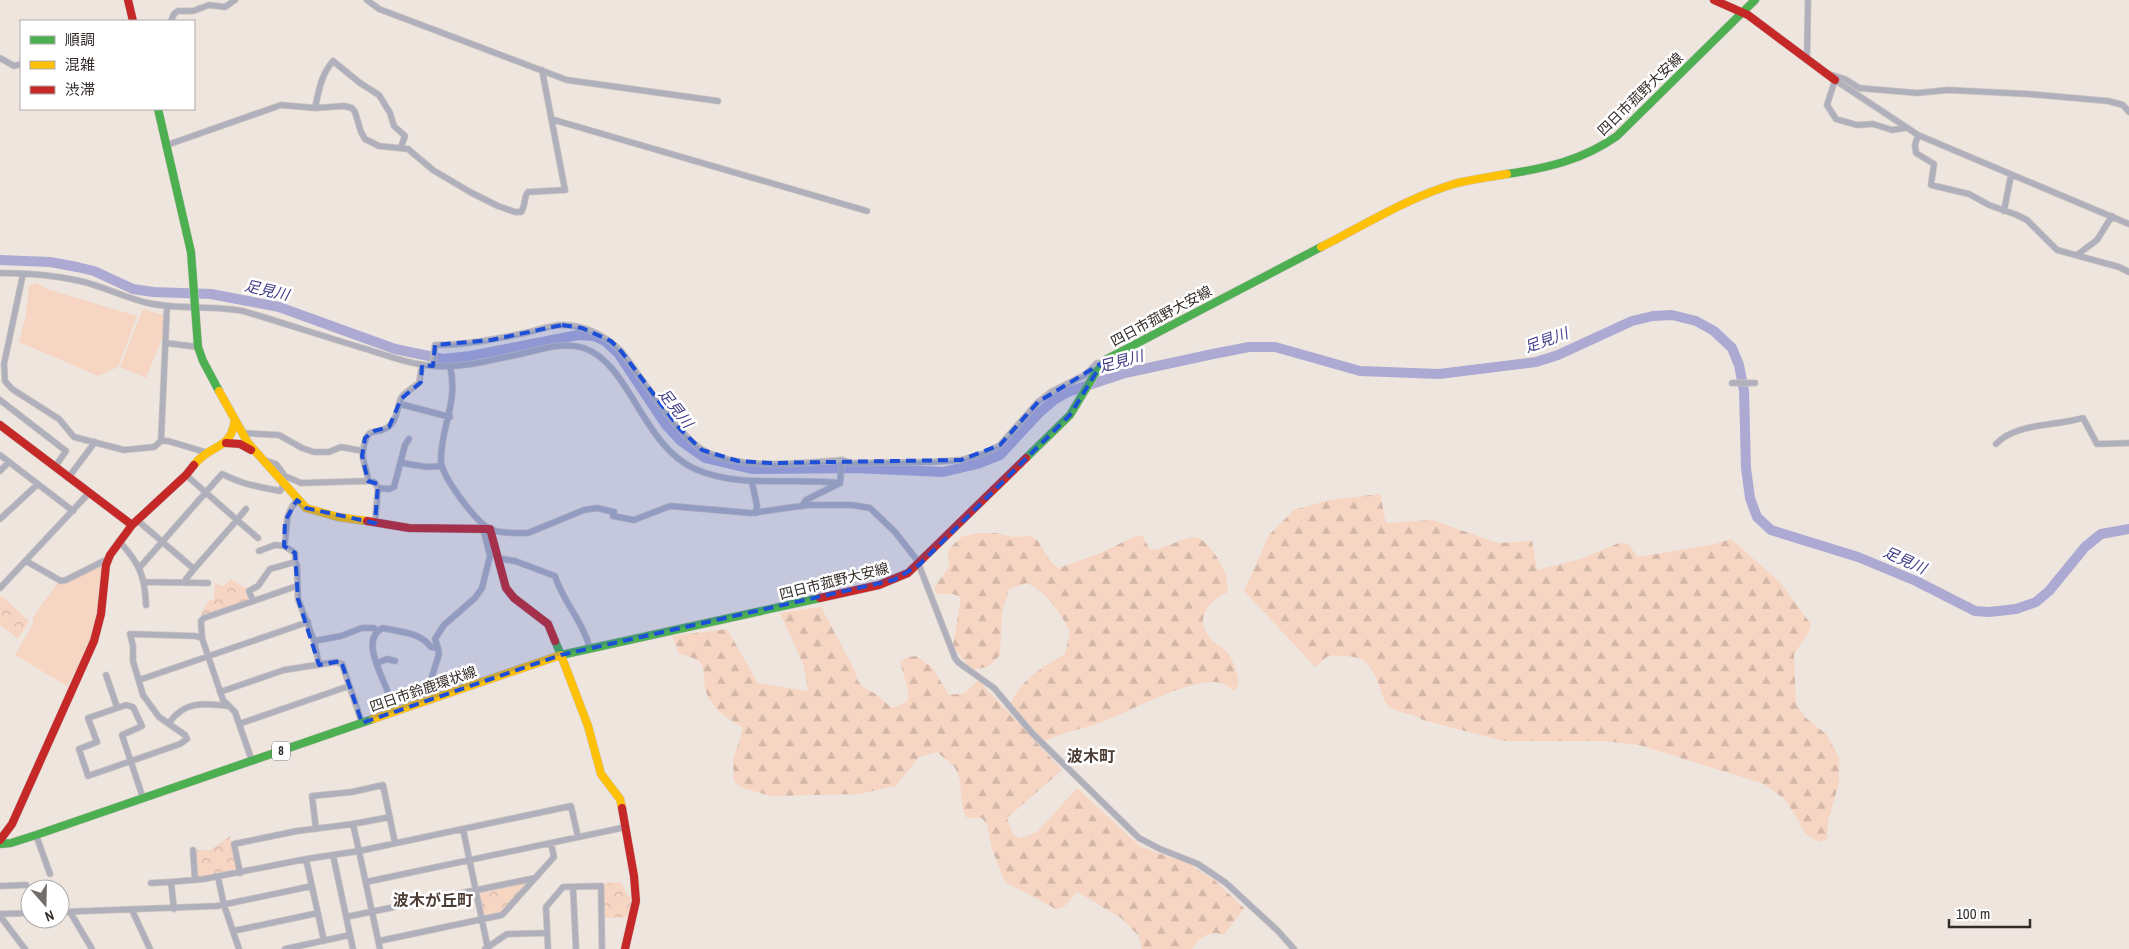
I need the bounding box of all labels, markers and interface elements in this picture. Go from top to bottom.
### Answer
legend [20,20,195,110]
text: 順調 [65,29,95,50]
street label: 四日市菰野大安線 [1593,49,1687,139]
text: 混雑 [65,54,95,75]
text: 渋滞 [65,79,95,100]
water label: 足見川 [243,275,293,306]
street label: 四日市菰野大安線 [1107,282,1215,350]
water label: 足見川 [1521,322,1573,358]
water label: 足見川 [1097,345,1147,377]
water label: 足見川 [654,384,699,434]
water label: 足見川 [1880,541,1932,580]
street label: 四日市菰野大安線 [777,559,891,603]
street label: 四日市鈴鹿環状線 [367,662,479,716]
road number: 8 [272,741,290,760]
district label: 波木町 [1067,745,1115,767]
north arrow [20,879,70,929]
district label: 波木が丘町 [393,889,473,911]
scale bar [1949,896,2030,928]
text: 100 m [1956,903,1990,924]
text: N [42,906,56,926]

